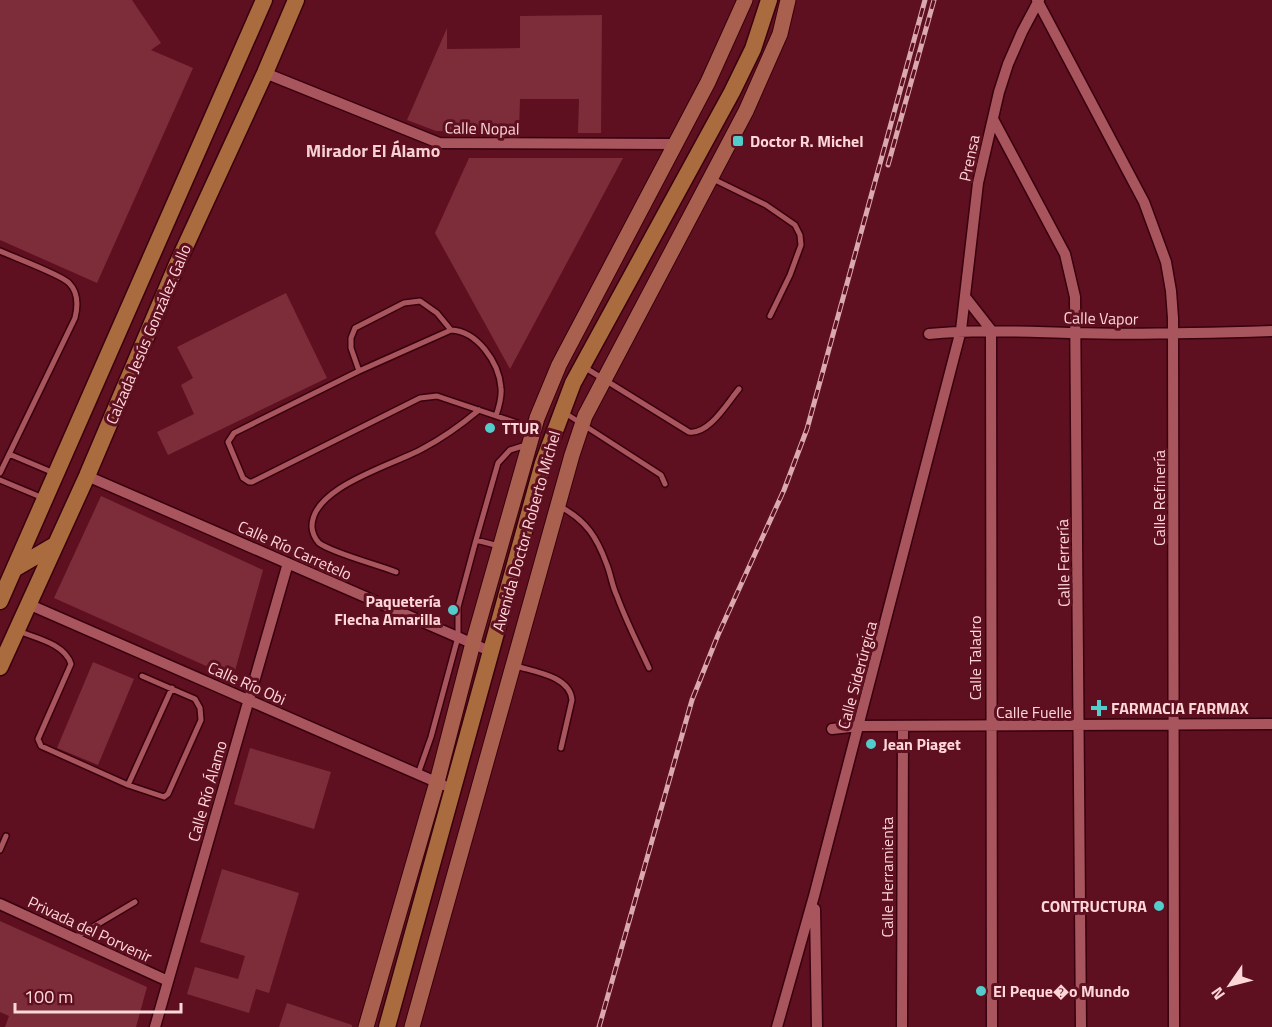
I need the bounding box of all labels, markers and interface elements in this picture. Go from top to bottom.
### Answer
street label: Calle Nopal [444,115,520,141]
place label: Doctor R. Michel [750,129,864,153]
street label: Prensa [952,133,986,183]
marker: Doctor R. Michel [731,134,745,148]
district label: Mirador El Álamo [306,137,440,164]
street label: Calzada Jesús González Gallo [99,240,197,428]
street label: Calle Vapor [1063,305,1139,331]
place label: TTUR [502,416,539,440]
marker: TTUR [483,421,497,435]
street label: Avenida Doctor Roberto Michel [486,428,566,634]
street label: Calle Refinería [1147,450,1171,546]
street label: Calle Río Carretelo [234,514,356,586]
street label: Calle Ferrería [1050,519,1076,607]
place label: Paquetería Flecha Amarilla [334,589,441,631]
marker: Paquetería Flecha Amarilla [446,603,460,617]
street label: Calle Taladro [963,616,987,700]
street label: Calle Siderúrgica [831,618,883,732]
street label: Calle Río Obi [204,655,290,711]
place label: FARMACIA FARMAX [1111,696,1249,720]
street label: Calle Fuelle [996,700,1072,724]
marker: FARMACIA FARMAX [1092,701,1106,715]
place label: Jean Piaget [883,732,961,756]
marker: Jean Piaget [864,737,878,751]
street label: Calle Río Álamo [181,738,233,844]
street label: Calle Herramienta [875,817,899,937]
street label: Privada del Porvenir [24,890,156,969]
place label: CONTRUCTURA [1041,894,1147,918]
marker: CONTRUCTURA [1152,899,1166,913]
north arrow [1200,955,1260,1015]
scale bar [15,976,182,1014]
place label: El Peque�o Mundo [993,979,1130,1003]
text: N [1205,982,1231,1005]
text: 100 m [24,983,73,1010]
marker: El Peque�o Mundo [974,984,988,998]

